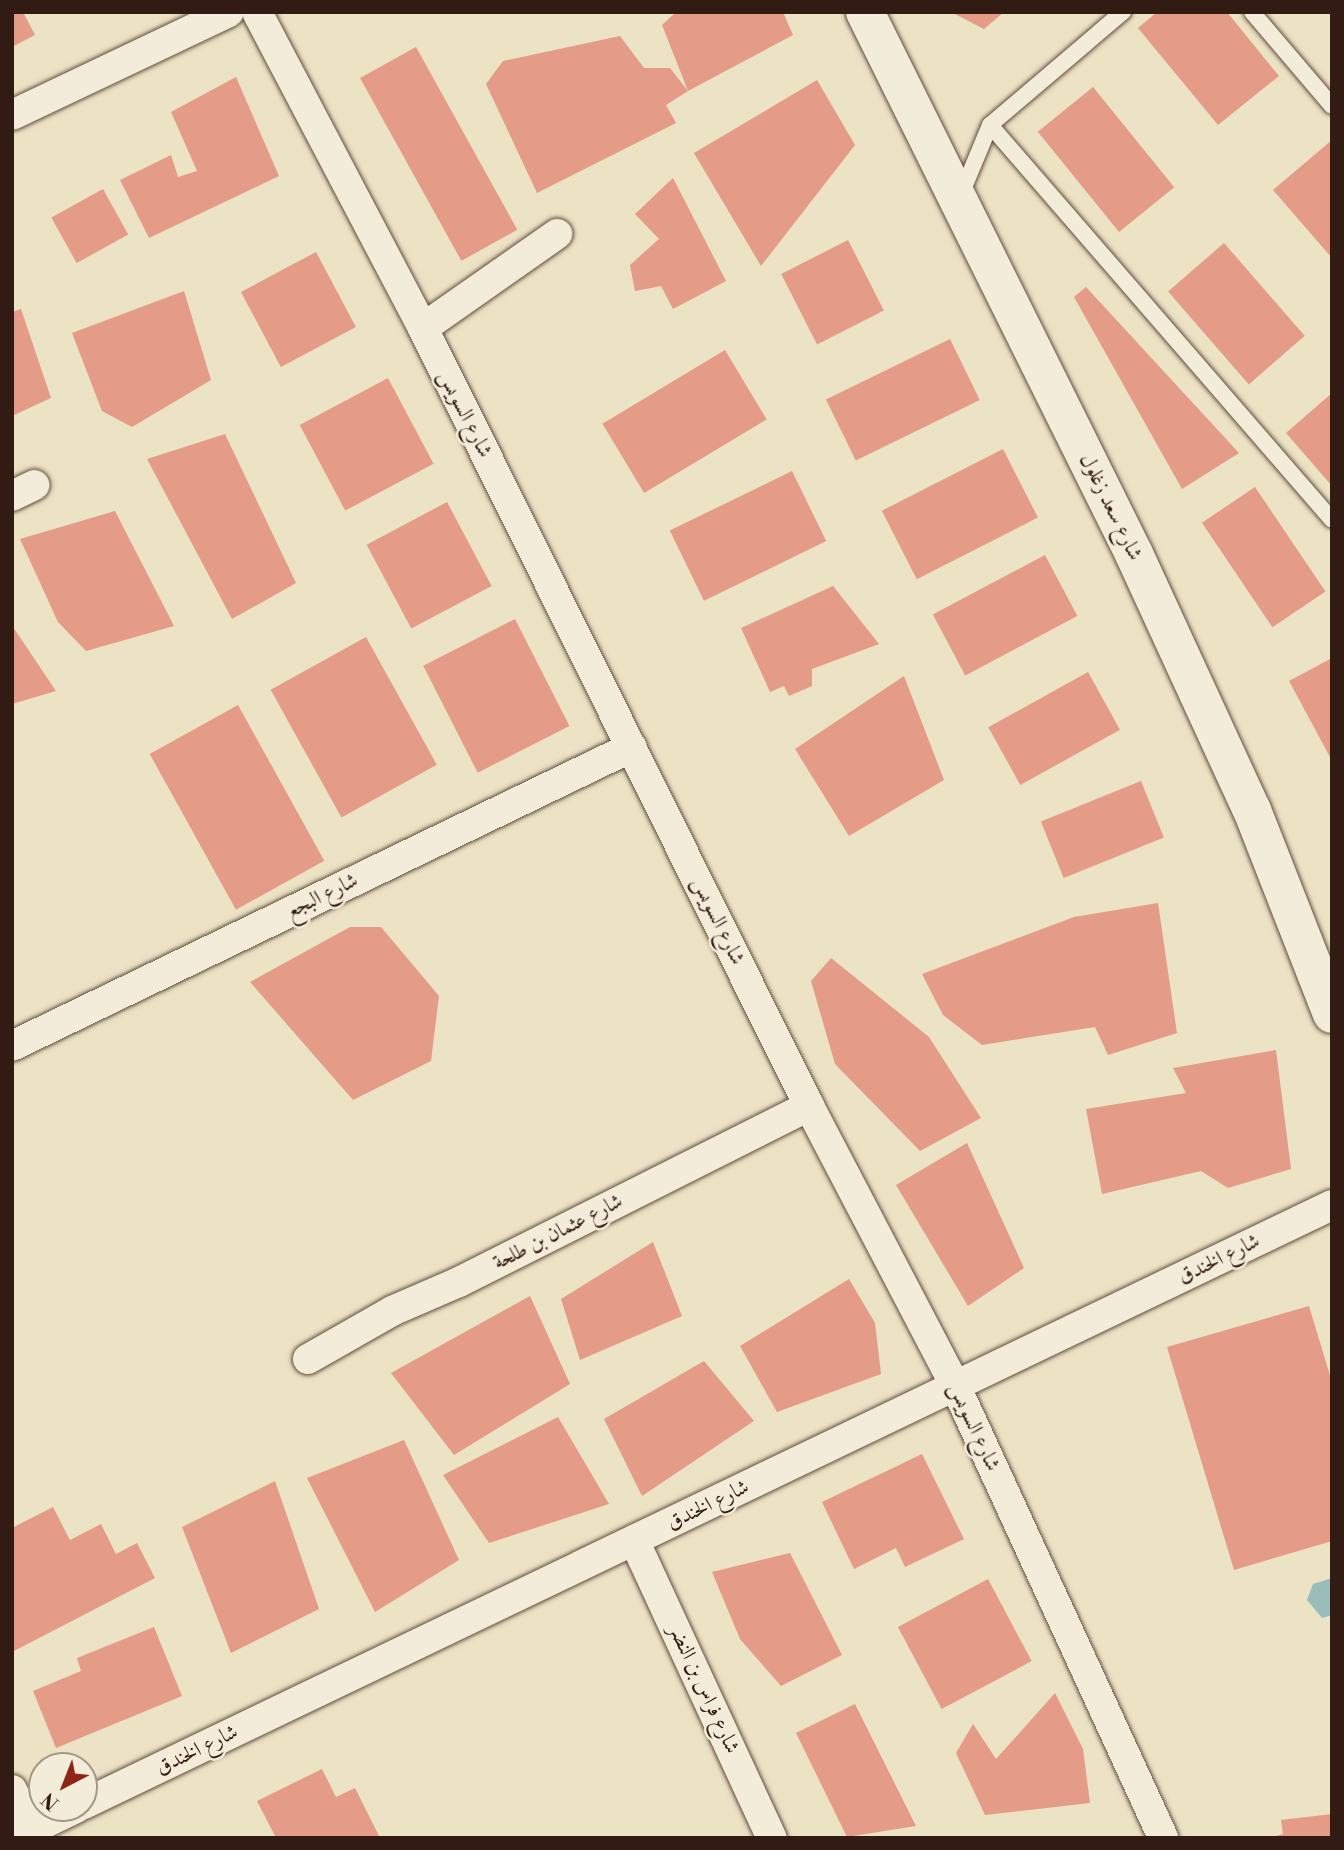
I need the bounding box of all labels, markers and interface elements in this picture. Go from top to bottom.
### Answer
street label: شارع السويس [432,366,498,462]
street label: شارع سعد زغلول [1074,449,1148,565]
street label: شارع البجع [282,868,362,924]
street label: شارع السويس [686,873,750,969]
street label: شارع عثمان بن طلحة [489,1189,627,1275]
street label: شارع الخندق [1174,1228,1264,1290]
street label: شارع السويس [943,1379,1005,1475]
street label: شارع الخندق [663,1474,753,1536]
street label: شارع فراس بن النضر [663,1620,745,1758]
street label: شارع الخندق [152,1719,242,1781]
north arrow [28,1752,98,1822]
text: N [37,1787,64,1815]

